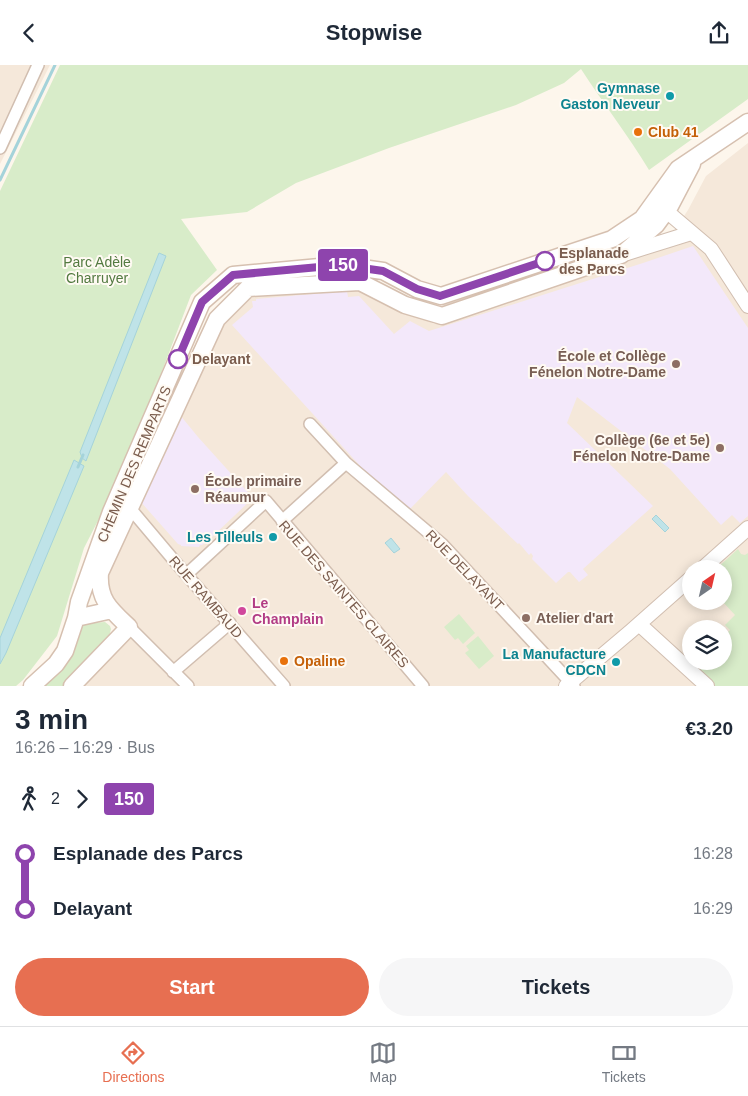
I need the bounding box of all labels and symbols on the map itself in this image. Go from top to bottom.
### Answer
place label: Gymnase Gaston Neveur [560,80,661,112]
marker: Gymnase Gaston Neveur [664,90,676,102]
place label: Club 41 [648,124,699,140]
marker: Club 41 [632,126,644,138]
place label: Esplanade des Parcs [559,245,629,277]
line badge: 150 [314,249,372,281]
marker: Esplanade des Parcs [535,251,555,271]
park label: Parc Adèle Charruyer [63,254,131,286]
place label: École et Collège Fénelon Notre-Dame [529,348,666,380]
marker: Delayant [168,349,188,369]
place label: Delayant [192,351,251,367]
marker: École et Collège Fénelon Notre-Dame [670,358,682,370]
street label: CHEMIN DES REMPARTS [94,383,174,545]
place label: Collège (6e et 5e) Fénelon Notre-Dame [573,432,710,464]
marker: Collège (6e et 5e) Fénelon Notre-Dame [714,442,726,454]
place label: École primaire Réaumur [205,473,302,505]
marker: École primaire Réaumur [189,483,201,495]
street label: RUE DES SAINTES CLAIRES [276,517,412,671]
street label: RUE DELAYANT [423,527,508,614]
place label: Les Tilleuls [187,529,263,545]
marker: Les Tilleuls [267,531,279,543]
street label: RUE RAMBAUD [166,553,246,641]
north arrow [682,560,732,610]
place label: Le Champlain [252,595,324,627]
marker: Le Champlain [236,605,248,617]
place label: Atelier d'art [536,610,614,626]
marker: Atelier d'art [520,612,532,624]
place label: La Manufacture CDCN [503,646,606,678]
place label: Opaline [294,653,346,669]
marker: Opaline [278,655,290,667]
marker: La Manufacture CDCN [610,656,622,668]

